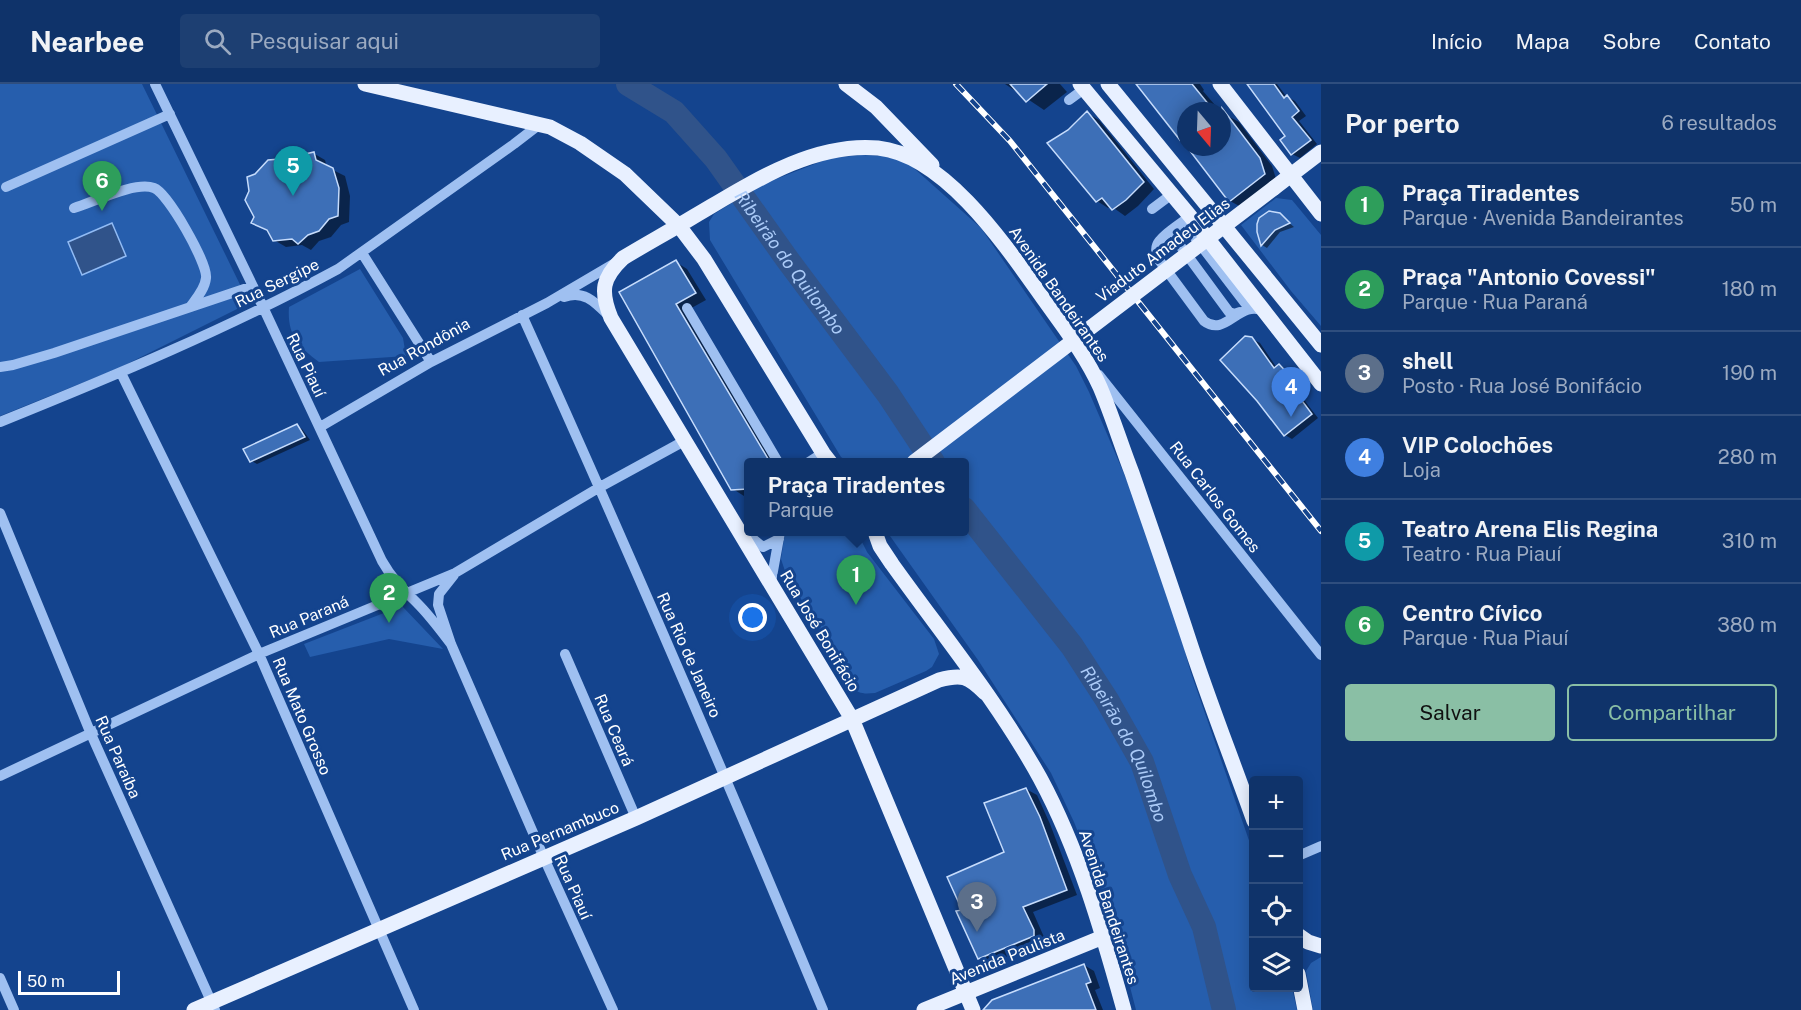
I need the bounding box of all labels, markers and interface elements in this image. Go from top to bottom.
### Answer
search box [180,14,600,68]
text: Nearbee [30,25,144,58]
icon: search [201,25,234,58]
text: Pesquisar aqui [249,28,399,54]
text: Início [1431,29,1482,54]
text: Mapa [1515,29,1570,54]
text: Sobre [1603,29,1661,54]
text: Contato [1694,29,1771,54]
north arrow [1177,102,1231,156]
text: Por perto [1345,108,1460,139]
text: 6 resultados [1662,111,1777,135]
pin: 5 [274,147,312,196]
pin: 6 [82,162,122,211]
text: Praça Tiradentes [1402,180,1580,206]
water label: Ribeirão do Quilombo [731,186,850,338]
text: 1 [1360,193,1369,217]
text: 50 m [1730,193,1777,217]
street label: Viaduto Amadeu Elias [1092,194,1234,306]
text: Parque · Avenida Bandeirantes [1402,206,1684,230]
street label: Avenida Bandeirantes [1005,223,1113,365]
street label: Rua Sergipe [232,254,322,312]
text: Praça "Antonio Covessi" [1402,264,1655,290]
text: 2 [1358,277,1371,301]
text: 180 m [1722,277,1777,301]
text: Parque · Rua Paraná [1402,290,1588,314]
street label: Rua Rondônia [375,314,473,380]
street label: Rua Piauí [282,330,330,401]
text: shell [1402,348,1453,374]
text: 3 [1358,361,1371,385]
text: 190 m [1722,361,1777,385]
pin: 4 [1272,368,1310,417]
text: Posto · Rua José Bonifácio [1402,374,1642,398]
text: VIP Colochões [1402,432,1553,458]
street label: Rua Carlos Gomes [1166,438,1264,556]
text: 4 [1358,445,1371,469]
text: 280 m [1718,445,1777,469]
popup [744,458,969,536]
text: Loja [1402,458,1441,482]
text: Praça Tiradentes [768,472,945,498]
text: Parque [768,498,834,522]
text: Teatro Arena Elis Regina [1402,516,1658,542]
text: 5 [1358,529,1371,553]
text: 310 m [1722,529,1777,553]
text: Teatro · Rua Piauí [1402,542,1561,566]
pin: 1 [836,556,876,605]
street label: Rua José Bonifácio [776,567,864,695]
pin: 2 [370,574,408,623]
street label: Rua Rio de Janeiro [653,589,725,721]
street label: Rua Paraná [266,592,352,642]
text: Centro Cívico [1402,600,1543,626]
your location [738,603,767,632]
text: 6 [1358,613,1371,637]
text: 380 m [1717,613,1777,637]
text: Parque · Rua Piauí [1402,626,1568,650]
street label: Rua Mato Grosso [269,654,335,778]
water label: Ribeirão do Quilombo [1077,661,1172,825]
button: Salvar [1345,684,1555,741]
button: Compartilhar [1567,684,1777,741]
street label: Rua Ceará [590,691,638,769]
street label: Rua Paraíba [91,713,145,801]
map controls [1249,776,1303,992]
button: + [1249,776,1303,830]
street label: Rua Pernambuco [498,798,622,864]
street label: Avenida Bandeirantes [1075,827,1143,987]
button: − [1249,830,1303,884]
street label: Rua Piauí [550,852,596,923]
pin: 3 [958,882,996,932]
button: locate [1249,884,1303,938]
street label: Avenida Paulista [947,925,1067,989]
button: layers [1249,938,1303,992]
scale bar [18,968,120,996]
text: 50 m [27,972,65,991]

